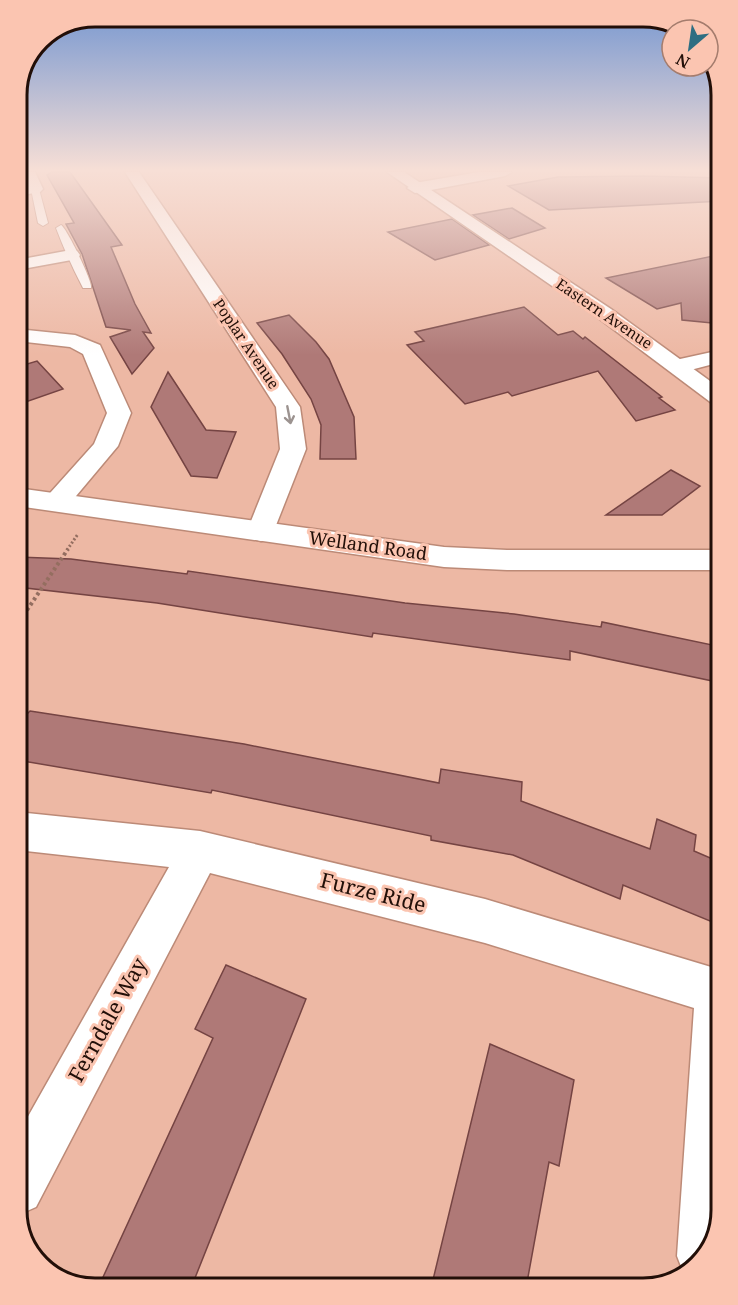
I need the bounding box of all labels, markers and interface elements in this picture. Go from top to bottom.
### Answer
north arrow [660,18,720,78]
text: N [672,48,694,74]
street label: Eastern Avenue [552,274,657,353]
street label: Poplar Avenue [209,294,284,392]
one-way arrow [284,404,295,424]
street label: Welland Road [307,525,429,565]
street label: Furze Ride [318,865,429,919]
street label: Ferndale Way [61,952,153,1087]

